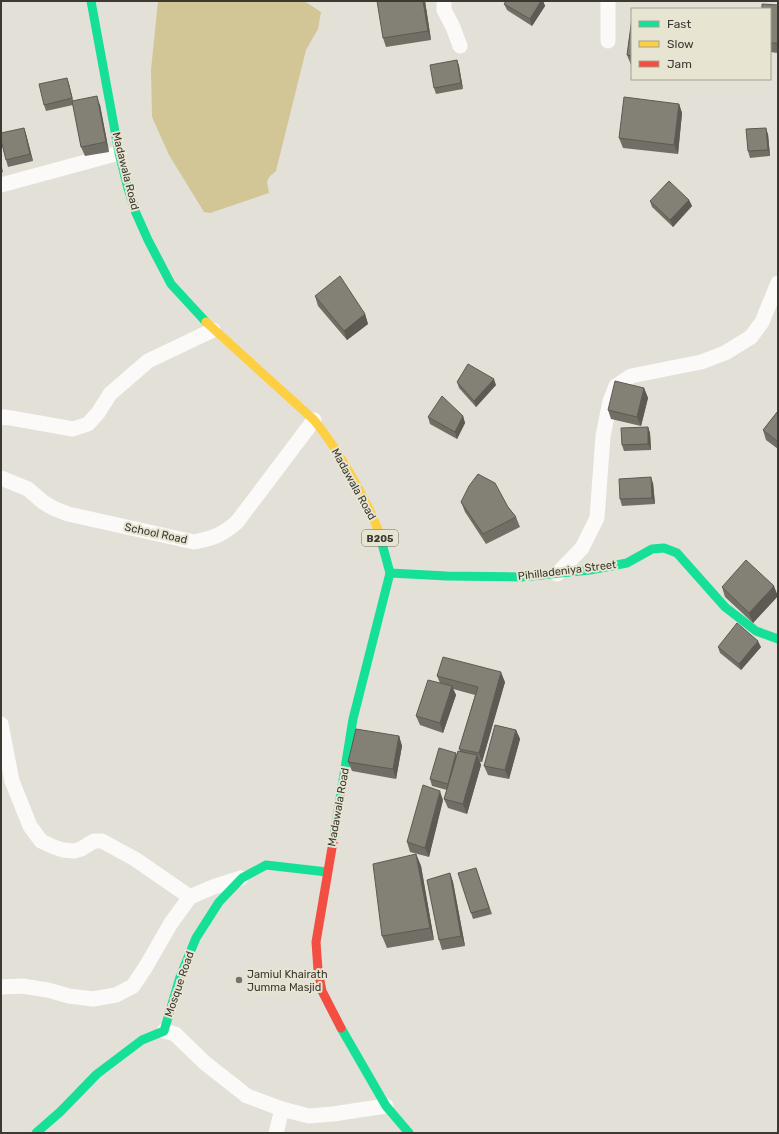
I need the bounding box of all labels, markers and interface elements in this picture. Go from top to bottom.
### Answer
legend [631,8,771,80]
text: Fast [667,17,691,31]
text: Slow [667,37,694,51]
text: Jam [667,57,692,71]
street label: Madawala Road [110,131,141,211]
street label: Madawala Road [329,446,379,522]
street label: School Road [123,521,188,546]
road number: B205 [362,530,398,546]
street label: Pihilladeniya Street [517,558,618,583]
street label: Madawala Road [325,767,352,847]
street label: Mosque Road [162,950,197,1019]
place label: Jamiul Khairath Jumma Masjid [247,968,328,994]
marker: Jamiul Khairath Jumma Masjid [234,975,244,985]

